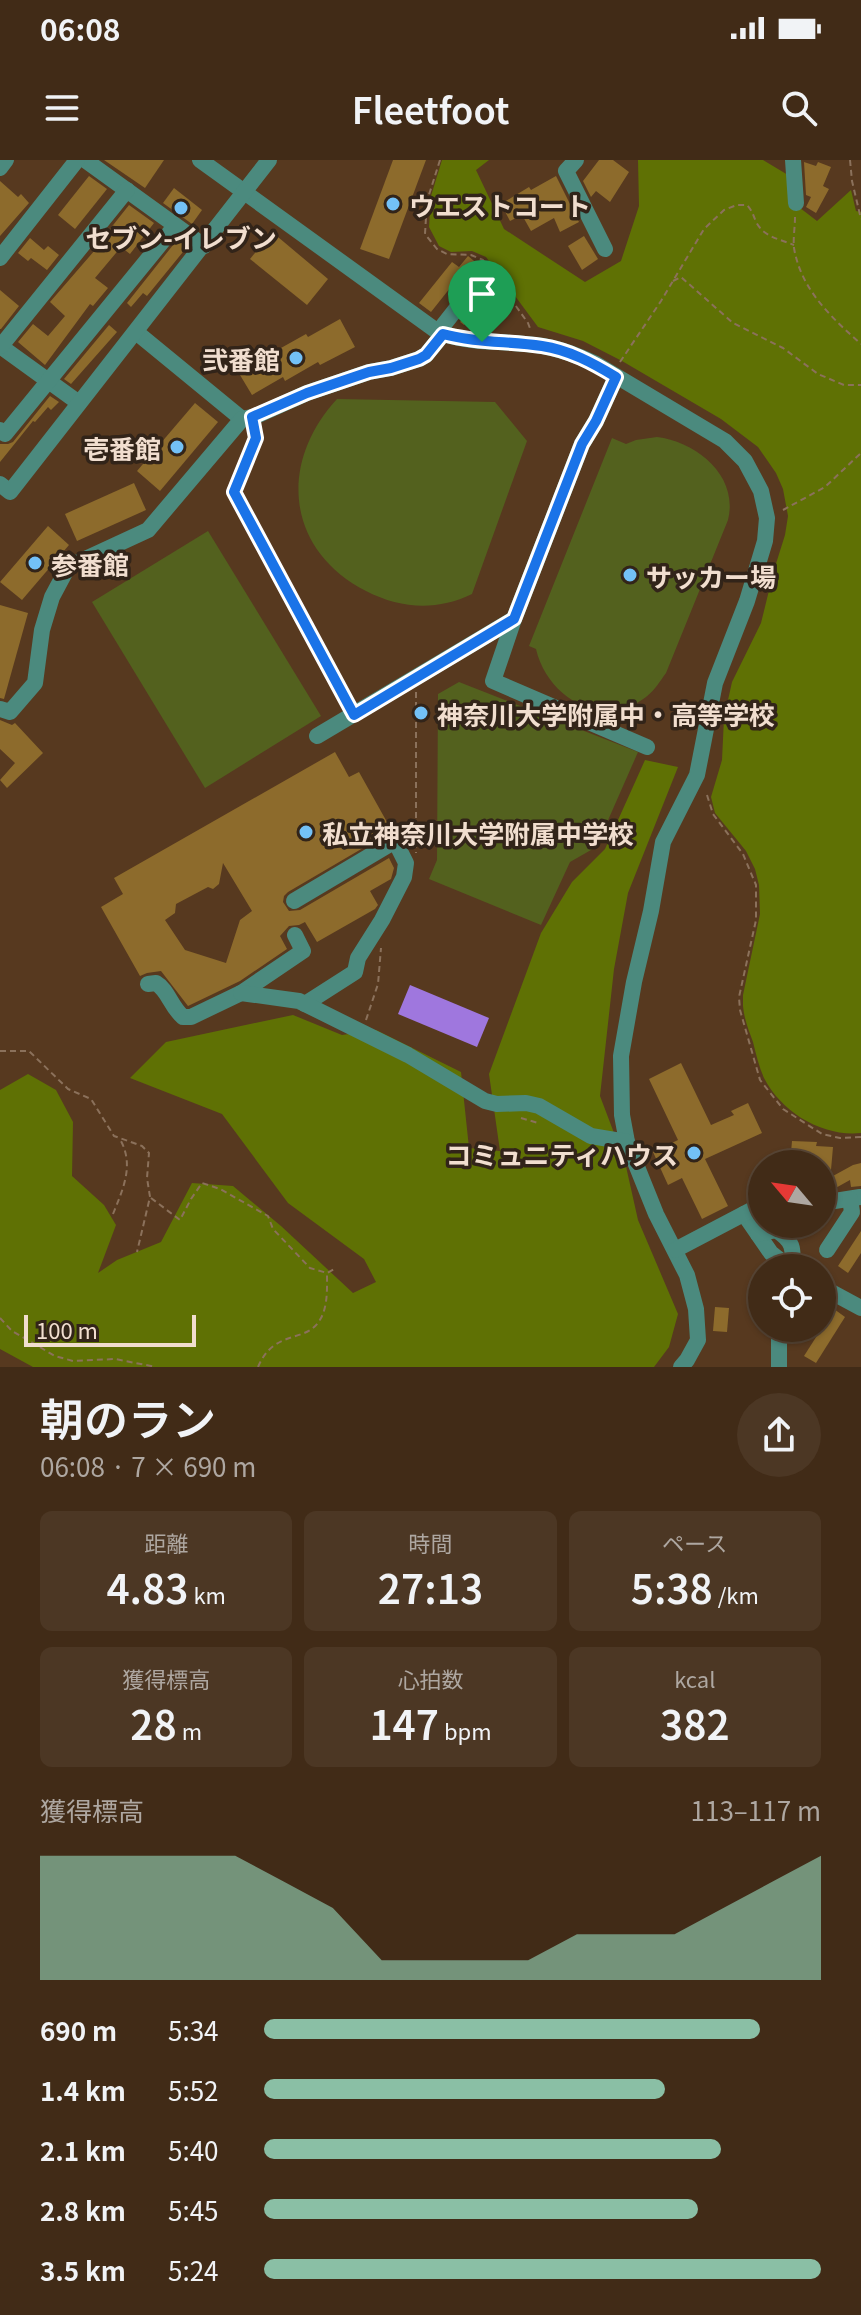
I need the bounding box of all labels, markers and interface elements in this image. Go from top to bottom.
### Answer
text: 06:08 [40,6,121,50]
text: Fleetfoot [352,82,509,134]
icon: menu [40,86,84,130]
icon: search [777,86,821,130]
place label: ウエストコート [409,186,591,223]
marker: ウエストコート [384,195,402,213]
marker: セブン-イレブン [172,199,190,217]
place label: セブン-イレブン [85,218,277,255]
pin [448,260,516,342]
icon: arrive [460,272,504,316]
place label: 弐番館 [202,340,280,377]
marker: 弐番館 [287,349,305,367]
place label: 壱番館 [83,429,161,466]
marker: 壱番館 [168,438,186,456]
place label: 参番館 [51,545,129,582]
marker: 参番館 [26,554,44,572]
place label: サッカー場 [646,557,776,594]
marker: サッカー場 [621,566,639,584]
place label: 神奈川大学附属中・高等学校 [437,695,775,732]
marker: 神奈川大学附属中・高等学校 [412,704,430,722]
place label: 私立神奈川大学附属中学校 [322,814,634,851]
marker: 私立神奈川大学附属中学校 [297,823,315,841]
place label: コミュニティハウス [446,1135,678,1172]
marker: コミュニティハウス [685,1144,703,1162]
north arrow [748,1150,836,1238]
map controls [748,1150,836,1342]
button: locate [748,1254,836,1342]
scale bar [24,1311,196,1347]
text: 100 m [36,1313,98,1345]
text: 朝のラン [40,1385,216,1449]
button: share [737,1393,821,1477]
text: 06:08 · 7 × 690 m [40,1447,256,1484]
text: 距離 [144,1526,188,1558]
text: 時間 [408,1526,453,1558]
text: ペース [662,1526,727,1558]
text: 4.83 [106,1558,188,1616]
text: 27:13 [378,1558,483,1616]
text: 5:38 [631,1558,713,1616]
text: km [188,1578,226,1610]
text: /km [713,1578,759,1610]
text: 獲得標高 [122,1662,210,1694]
text: 心拍数 [397,1662,464,1694]
text: kcal [674,1662,715,1694]
text: 28 [130,1694,177,1752]
text: 147 [369,1694,439,1752]
text: 382 [660,1694,730,1752]
text: m [177,1714,202,1746]
text: bpm [439,1714,492,1746]
text: 獲得標高 [40,1791,144,1828]
text: 113–117 m [691,1791,821,1828]
text: 690 m [40,2011,117,2048]
text: 5:34 [168,2011,219,2048]
text: 1.4 km [40,2071,126,2108]
text: 5:52 [168,2071,219,2108]
text: 2.1 km [40,2131,126,2168]
text: 5:40 [168,2131,219,2168]
text: 2.8 km [40,2191,126,2228]
text: 5:45 [168,2191,219,2228]
text: 3.5 km [40,2251,126,2288]
text: 5:24 [168,2251,219,2288]

